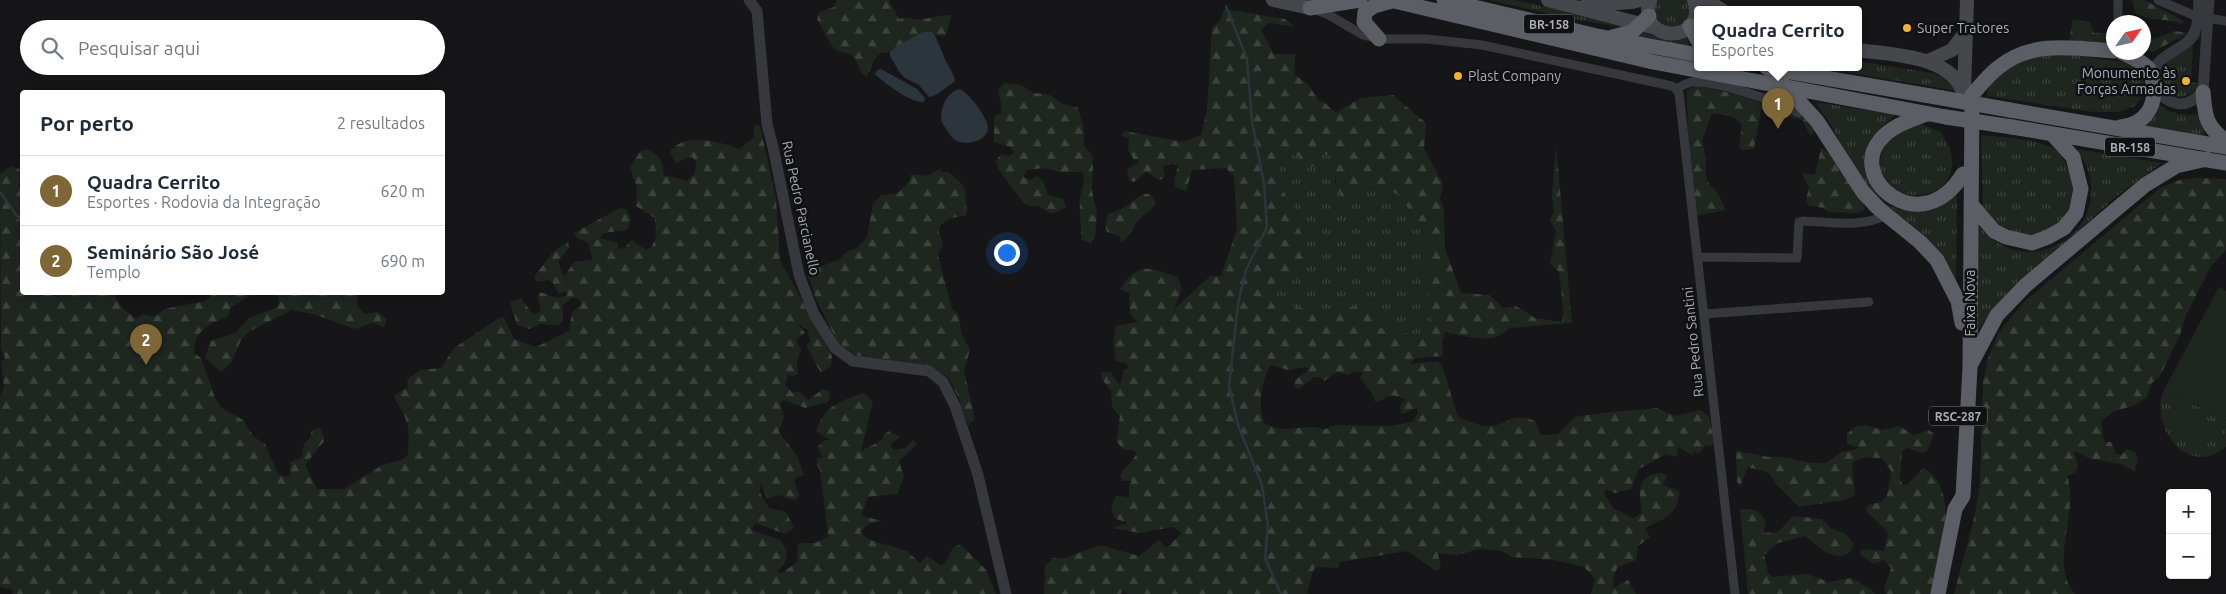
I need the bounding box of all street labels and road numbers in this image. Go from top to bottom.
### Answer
road number: BR-158 [1524,14,1574,34]
road number: BR-158 [2105,138,2155,156]
street label: Rua Pedro Parcianello [779,139,823,277]
street label: Faixa Nova [1962,269,1978,337]
street label: Rua Pedro Santini [1679,286,1707,398]
road number: RSC-287 [1929,406,1987,426]

